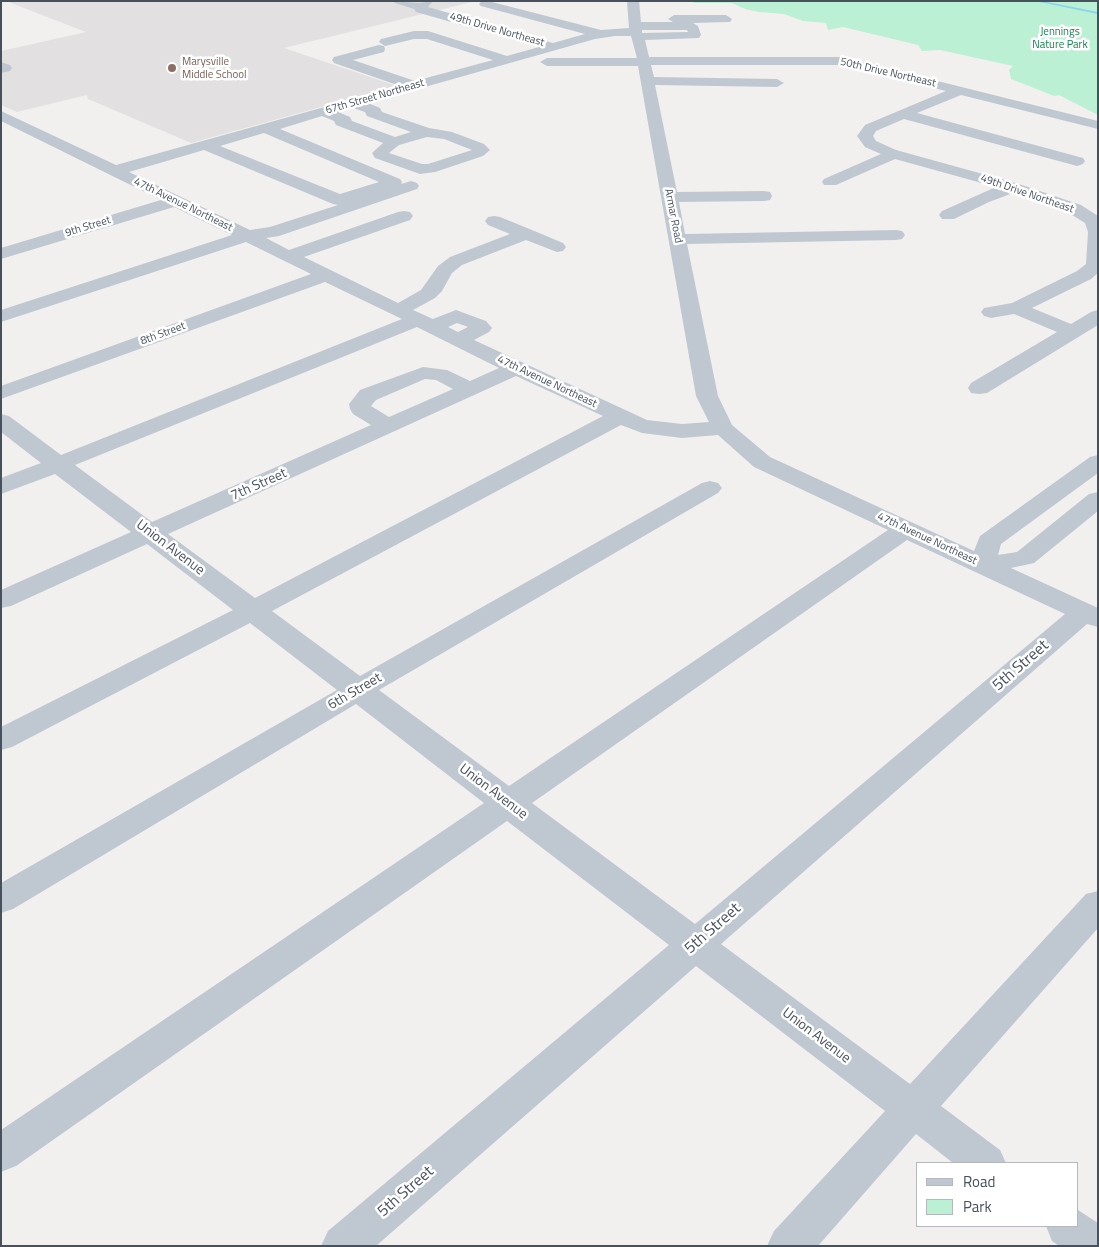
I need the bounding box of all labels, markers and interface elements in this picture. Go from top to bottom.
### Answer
street label: 49th Drive Northeast [448,10,546,50]
park label: Jennings Nature Park [1032,25,1088,51]
place label: Marysville Middle School [182,55,247,81]
street label: 50th Drive Northeast [839,56,937,90]
marker: Marysville Middle School [166,62,178,74]
street label: 67th Street Northeast [324,77,426,117]
street label: 49th Drive Northeast [979,172,1075,216]
street label: 47th Avenue Northeast [132,175,234,235]
street label: Armar Road [661,188,685,244]
street label: 9th Street [64,214,112,240]
street label: 8th Street [139,320,187,348]
street label: 47th Avenue Northeast [495,353,599,411]
street label: 7th Street [228,465,290,505]
street label: 47th Avenue Northeast [875,510,979,568]
street label: Union Avenue [132,517,208,579]
street label: 5th Street [989,636,1053,696]
street label: 6th Street [325,670,385,714]
street label: Union Avenue [455,761,531,823]
street label: 5th Street [681,899,745,959]
street label: Union Avenue [778,1005,854,1067]
street label: 5th Street [374,1162,438,1222]
legend [916,1162,1079,1227]
text: Road [963,1170,995,1193]
text: Park [963,1195,992,1218]

